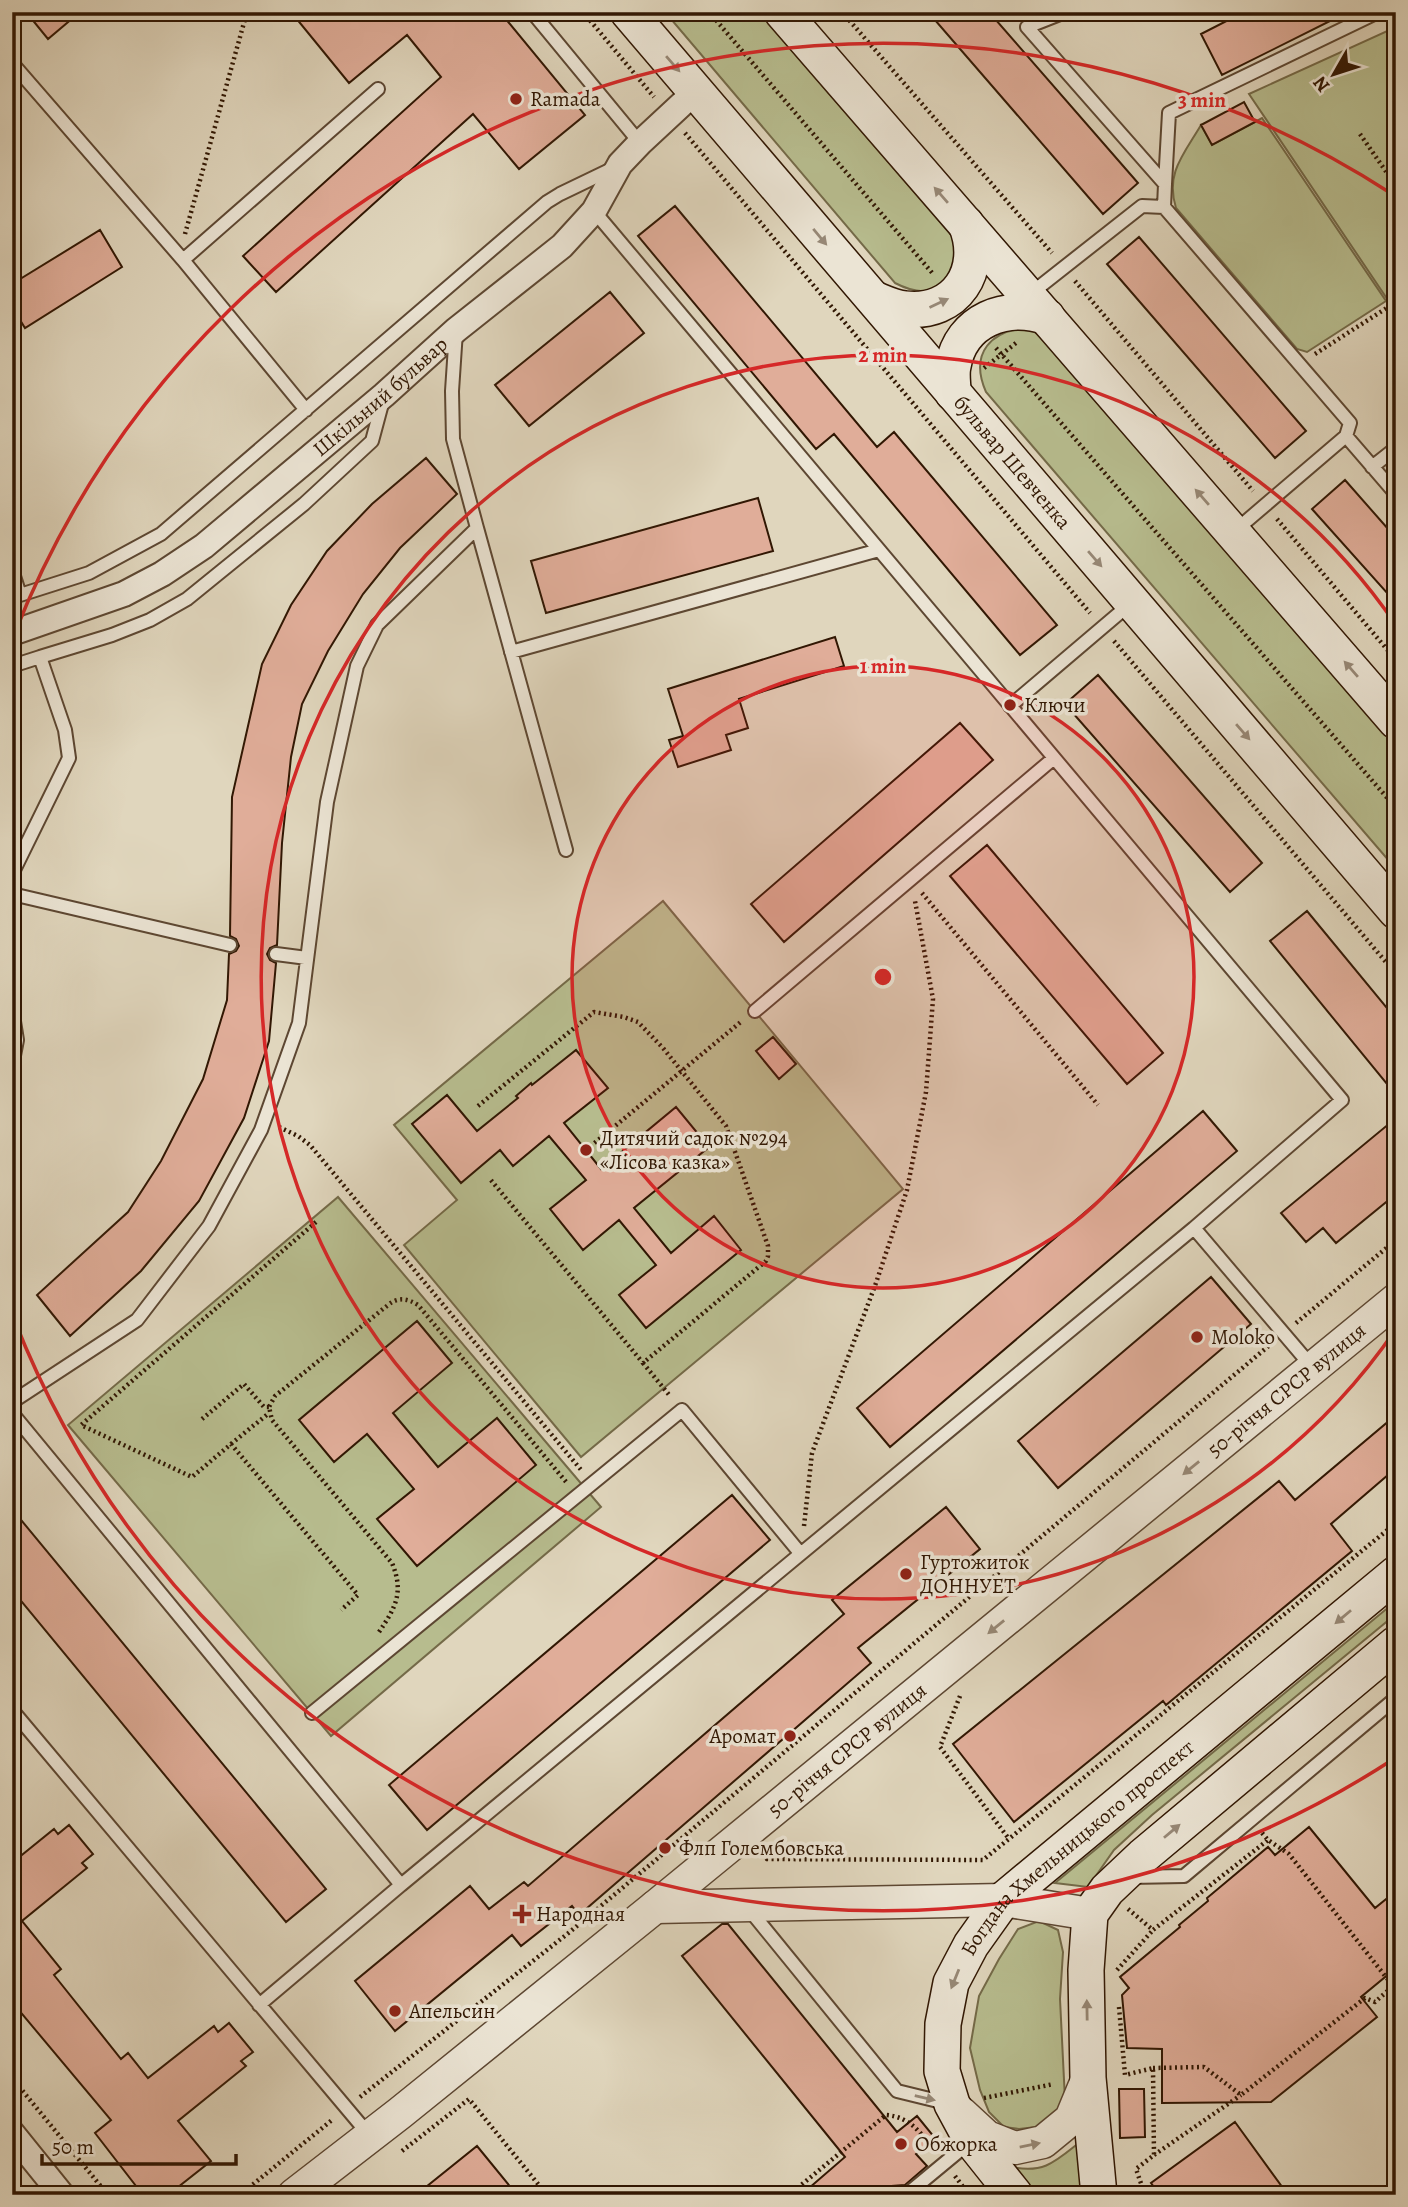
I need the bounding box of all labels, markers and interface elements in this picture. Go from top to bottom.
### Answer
north arrow [1300,38,1370,108]
one-way arrow [665,55,681,73]
text: N [1307,70,1336,98]
place label: Ramada [530,85,601,113]
text: 3 min [1178,86,1226,114]
marker: Ramada [508,91,524,107]
one-way arrow [934,187,949,204]
one-way arrow [812,228,828,246]
one-way arrow [929,297,949,308]
street label: Шкільний бульвар [307,330,454,463]
text: 2 min [858,341,908,369]
street label: бульвар Шевченка [947,389,1078,535]
one-way arrow [1194,488,1210,506]
one-way arrow [1087,550,1103,568]
text: 1 min [860,652,907,680]
one-way arrow [1343,660,1359,678]
place label: Ключи [1024,691,1086,719]
marker: Ключи [1002,697,1018,713]
one-way arrow [1235,723,1251,741]
centre of rings [871,965,895,989]
place label: Дитячий садок №294 «Лісова казка» [600,1124,788,1176]
marker: Дитячий садок №294 «Лісова казка» [578,1142,594,1158]
street label: 50-річчя СРСР вулиця [1201,1316,1372,1463]
place label: Moloko [1211,1323,1275,1351]
marker: Moloko [1189,1329,1205,1345]
one-way arrow [1183,1460,1200,1475]
place label: Гуртожиток ДОННУЕТ [920,1548,1029,1600]
marker: Гуртожиток ДОННУЕТ [898,1566,914,1582]
one-way arrow [1335,1609,1352,1624]
one-way arrow [988,1620,1006,1635]
street label: 50-річчя СРСР вулиця [762,1676,932,1823]
place label: Аромат [708,1722,776,1750]
marker: Аромат [782,1728,798,1744]
street label: Богдана Хмельницького проспект [954,1733,1200,1960]
one-way arrow [1163,1823,1181,1839]
place label: Флп Голембовська [679,1834,844,1862]
marker: Флп Голембовська [657,1840,673,1856]
place label: Народная [536,1900,625,1928]
marker: Народная [514,1906,530,1922]
one-way arrow [949,1968,960,1989]
place label: Апельсин [408,1997,496,2025]
one-way arrow [1081,1998,1093,2020]
marker: Апельсин [387,2003,403,2019]
one-way arrow [914,2092,936,2103]
scale bar [42,2123,236,2167]
place label: Обжорка [915,2130,998,2158]
text: 50 m [52,2133,94,2161]
marker: Обжорка [893,2136,909,2152]
one-way arrow [1019,2139,1041,2150]

